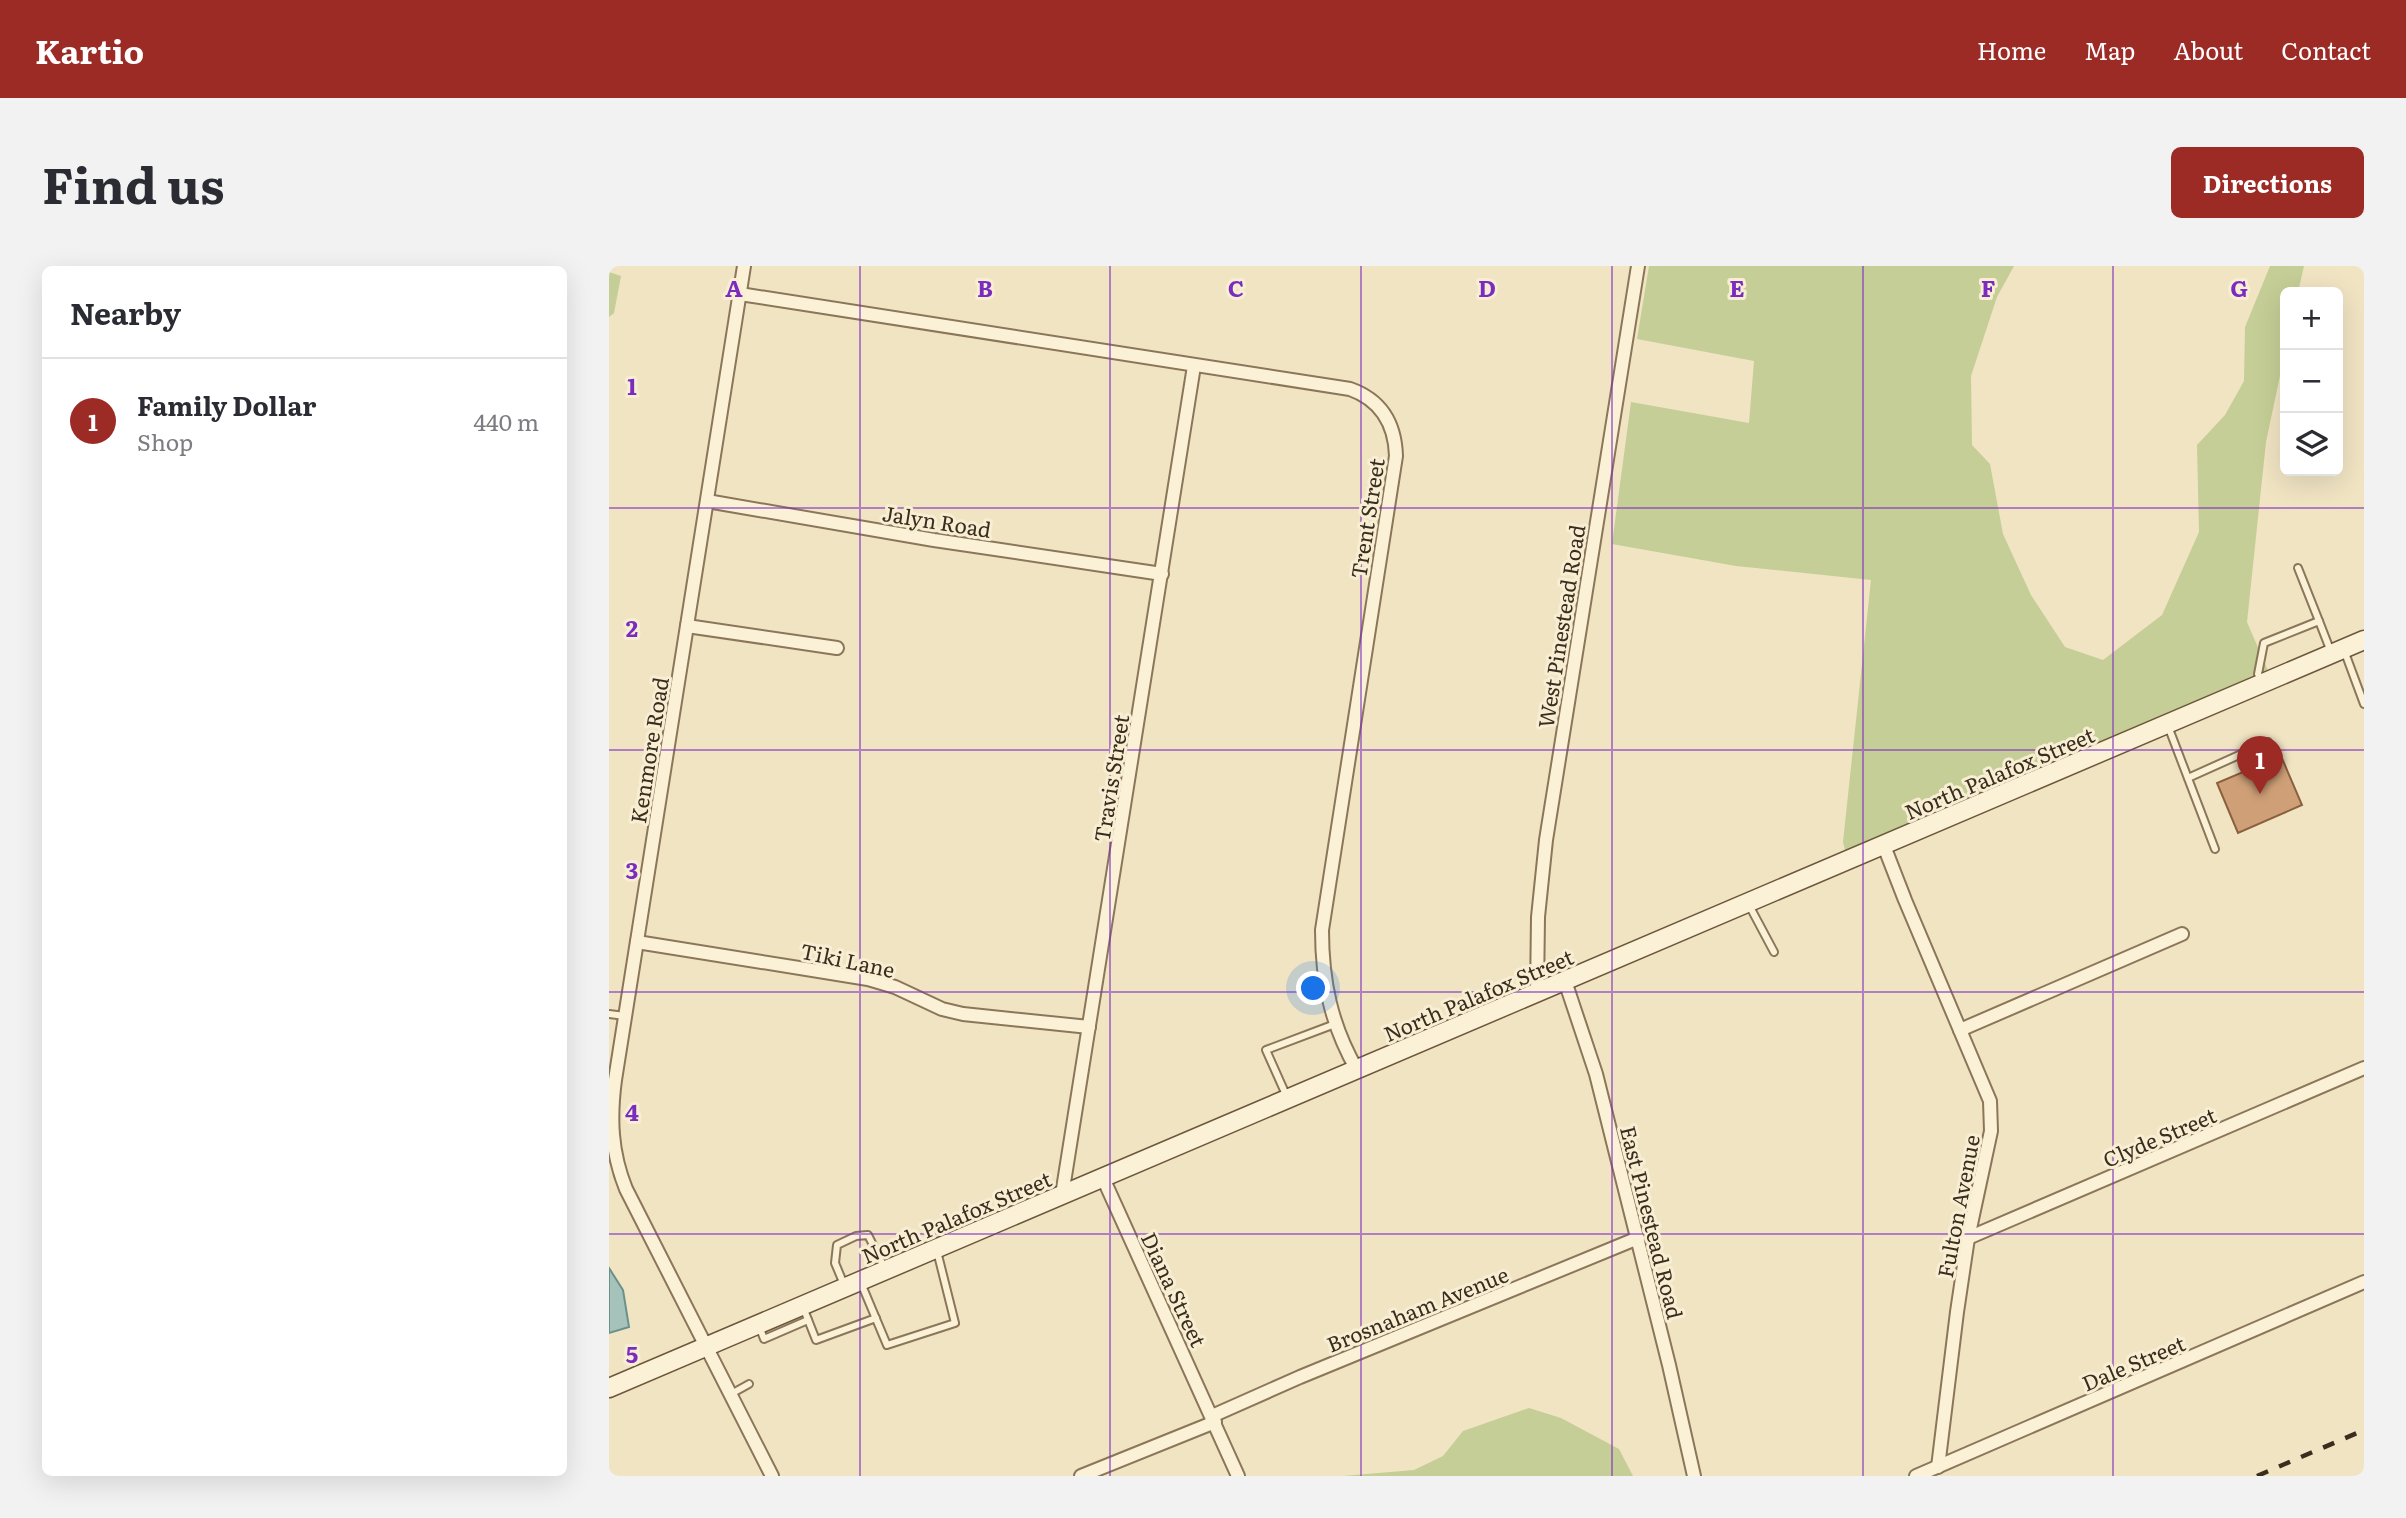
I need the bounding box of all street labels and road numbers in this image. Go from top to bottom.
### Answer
street label: Trent Street [1341,455,1391,580]
street label: Jalyn Road [880,496,994,544]
street label: West Pinestead Road [1529,522,1591,730]
street label: Kenmore Road [621,674,675,825]
street label: Travis Street [1085,712,1135,844]
street label: North Palafox Street [1899,718,2099,826]
street label: Tiki Lane [798,934,898,984]
street label: North Palafox Street [1378,940,1578,1048]
street label: Clyde Street [2098,1098,2221,1174]
street label: East Pinestead Road [1614,1122,1692,1322]
street label: Fulton Avenue [1928,1132,1986,1280]
street label: North Palafox Street [856,1162,1056,1270]
street label: Diana Street [1135,1226,1215,1352]
street label: Brosnaham Avenue [1321,1257,1513,1359]
street label: Dale Street [2077,1326,2190,1398]

